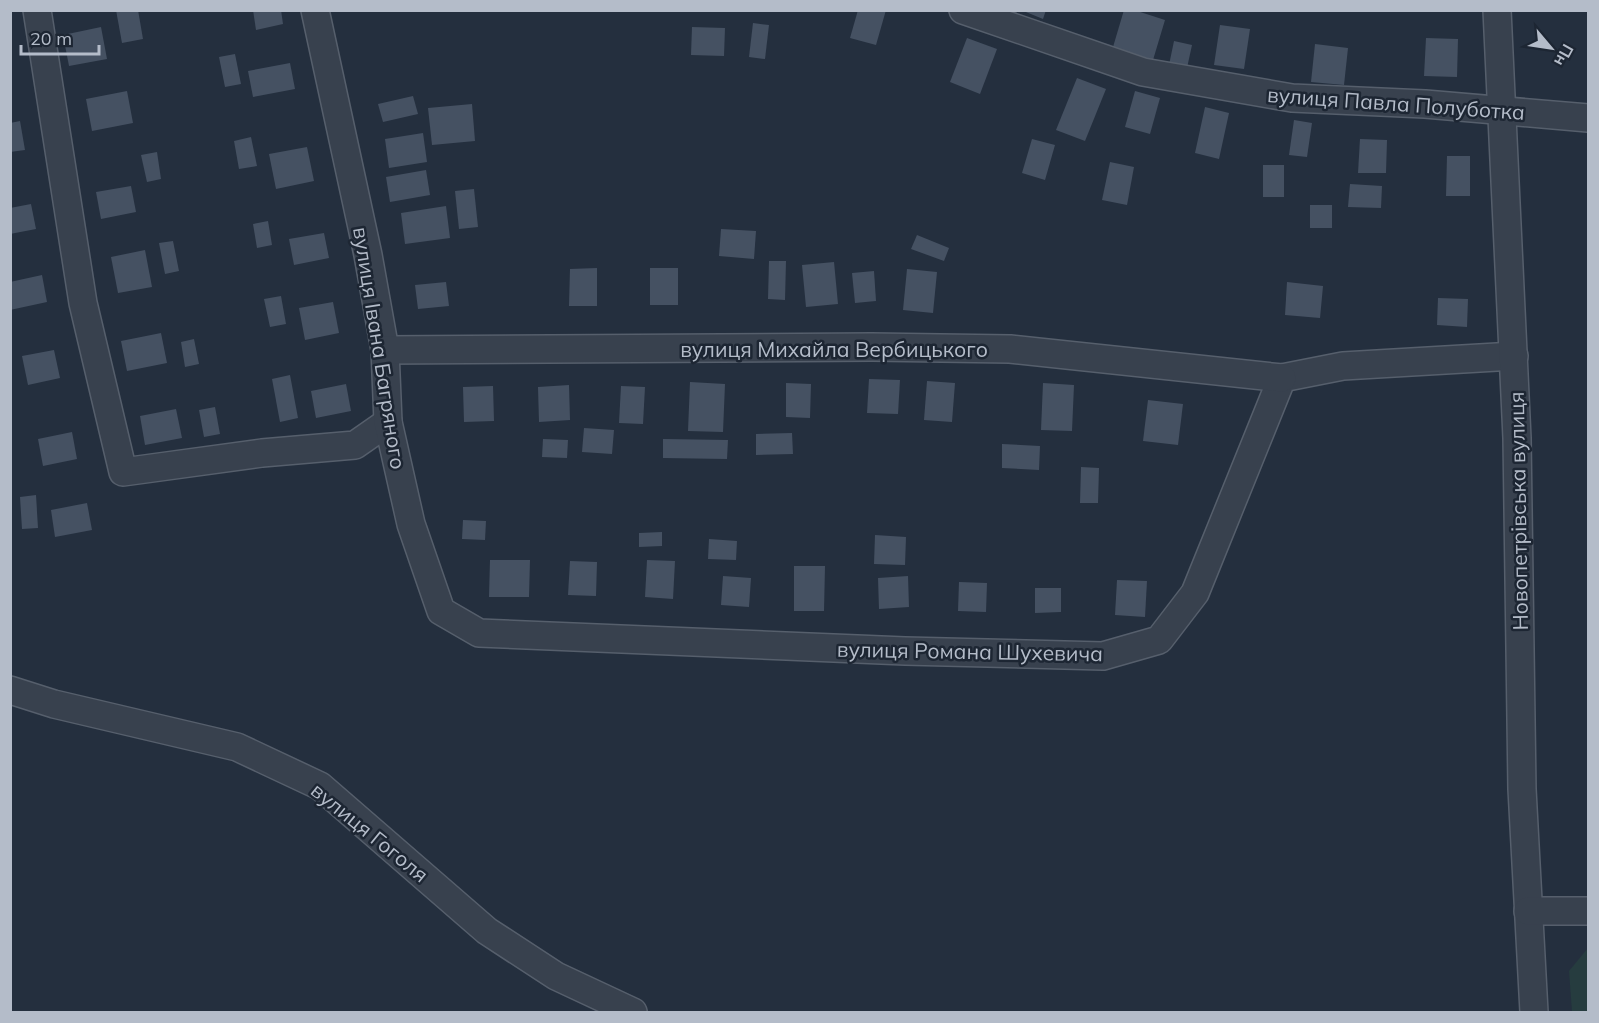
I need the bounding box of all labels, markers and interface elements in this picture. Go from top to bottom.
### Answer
scale bar [21,18,99,56]
north arrow [1521,18,1581,78]
text: 20 m [30,27,72,50]
text: Пн [1550,41,1578,70]
street label: вулиця Павла Полуботка [1266,81,1526,125]
street label: вулиця Івана Багряного [348,225,412,471]
street label: вулиця Михайла Вербицького [680,336,988,362]
street label: Новопетрівська вулиця [1503,391,1533,631]
street label: вулиця Романа Шухевича [837,636,1103,666]
street label: вулиця Гоголя [306,777,434,887]

